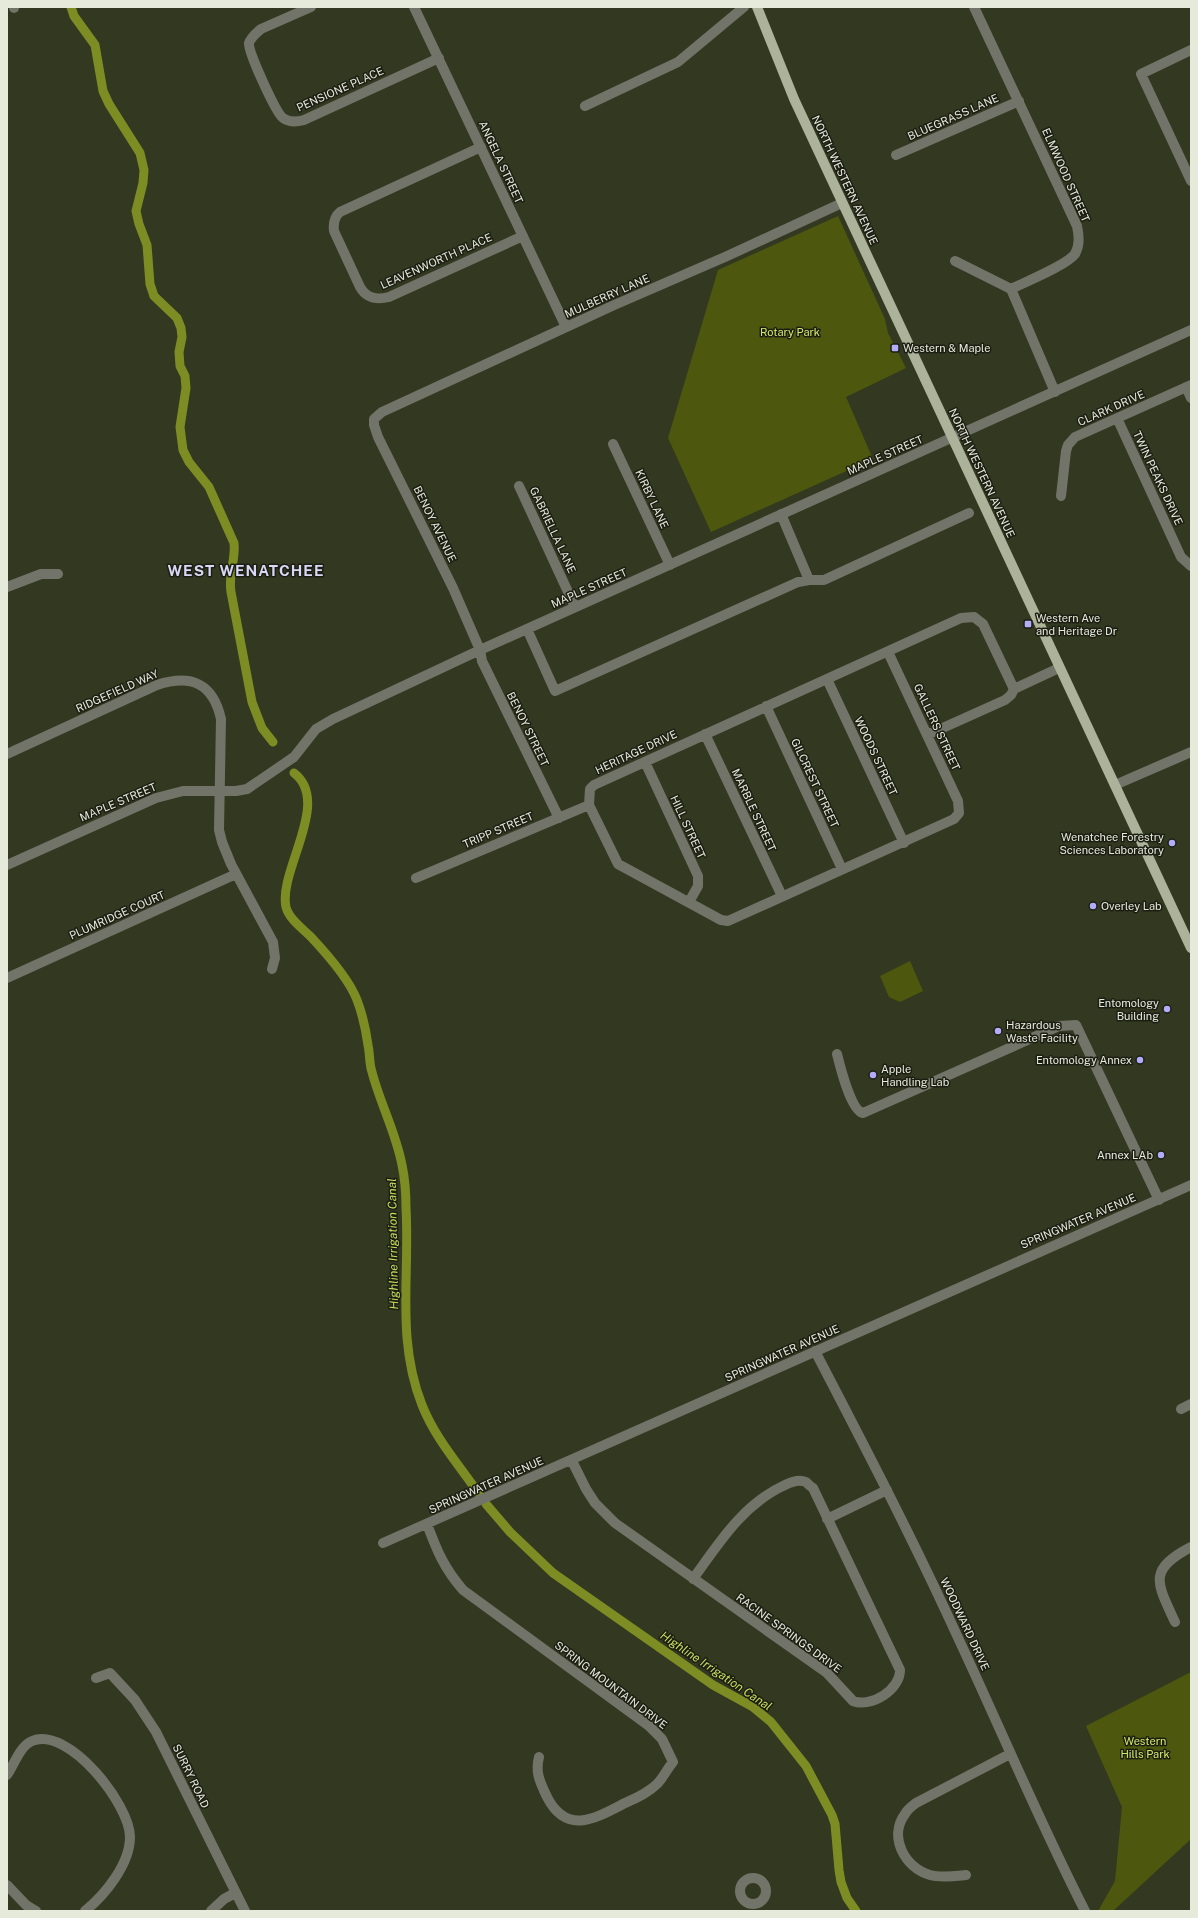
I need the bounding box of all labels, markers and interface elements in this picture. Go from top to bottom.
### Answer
street label: PENSIONE PLACE [295,64,385,114]
street label: BLUEGRASS LANE [906,91,1000,142]
street label: NORTH WESTERN AVENUE [810,114,880,247]
street label: ANGELA STREET [477,119,526,206]
street label: ELMWOOD STREET [1040,126,1092,224]
street label: LEAVENWORTH PLACE [378,231,494,291]
street label: MULBERRY LANE [563,272,651,320]
park label: Rotary Park [760,326,820,338]
place label: Western & Maple [903,342,990,354]
marker: Western & Maple [890,343,900,353]
street label: CLARK DRIVE [1076,388,1146,428]
street label: NORTH WESTERN AVENUE [947,407,1017,540]
street label: TWIN PEAKS DRIVE [1131,429,1185,527]
street label: MAPLE STREET [845,433,925,477]
street label: KIRBY LANE [633,468,671,531]
street label: BENOY AVENUE [411,484,459,564]
street label: GABRIELLA LANE [528,485,578,575]
district label: WEST WENATCHEE [168,562,324,579]
street label: MAPLE STREET [549,566,629,610]
place label: Western Ave and Heritage Dr [1036,612,1117,637]
marker: Western Ave and Heritage Dr [1023,619,1033,629]
street label: RIDGEFIELD WAY [74,667,160,715]
street label: GALLERS STREET [912,682,963,773]
street label: BENOY STREET [505,690,551,769]
street label: WOODS STREET [852,715,900,798]
street label: HERITAGE DRIVE [593,728,679,776]
street label: GILCREST STREET [789,736,841,830]
street label: MARBLE STREET [730,767,779,854]
street label: MAPLE STREET [78,780,159,824]
street label: HILL STREET [668,793,708,861]
street label: TRIPP STREET [461,810,535,850]
place label: Wenatchee Forestry Sciences Laboratory [1059,831,1164,856]
marker: Wenatchee Forestry Sciences Laboratory [1167,838,1177,848]
street label: PLUMRIDGE COURT [67,888,167,941]
place label: Overley Lab [1101,900,1162,912]
marker: Overley Lab [1088,901,1098,911]
place label: Entomology Building [1098,997,1159,1022]
marker: Entomology Building [1162,1004,1172,1014]
place label: Hazardous Waste Facility [1006,1019,1078,1044]
marker: Hazardous Waste Facility [993,1026,1003,1036]
place label: Entomology Annex [1036,1054,1132,1066]
marker: Entomology Annex [1135,1055,1145,1065]
place label: Apple Handling Lab [881,1063,950,1088]
marker: Apple Handling Lab [868,1070,878,1080]
place label: Annex LAb [1097,1149,1153,1161]
marker: Annex LAb [1156,1150,1166,1160]
water label: Highline Irrigation Canal [385,1178,401,1310]
street label: SPRINGWATER AVENUE [1019,1191,1138,1251]
street label: SPRINGWATER AVENUE [723,1322,841,1384]
street label: SPRINGWATER AVENUE [427,1454,545,1516]
street label: WOODWARD DRIVE [938,1576,992,1672]
street label: RACINE SPRINGS DRIVE [734,1591,844,1675]
water label: Highline Irrigation Canal [658,1628,774,1714]
street label: SPRING MOUNTAIN DRIVE [553,1639,670,1731]
park label: Western Hills Park [1120,1735,1170,1760]
street label: SURRY ROAD [170,1742,212,1810]

